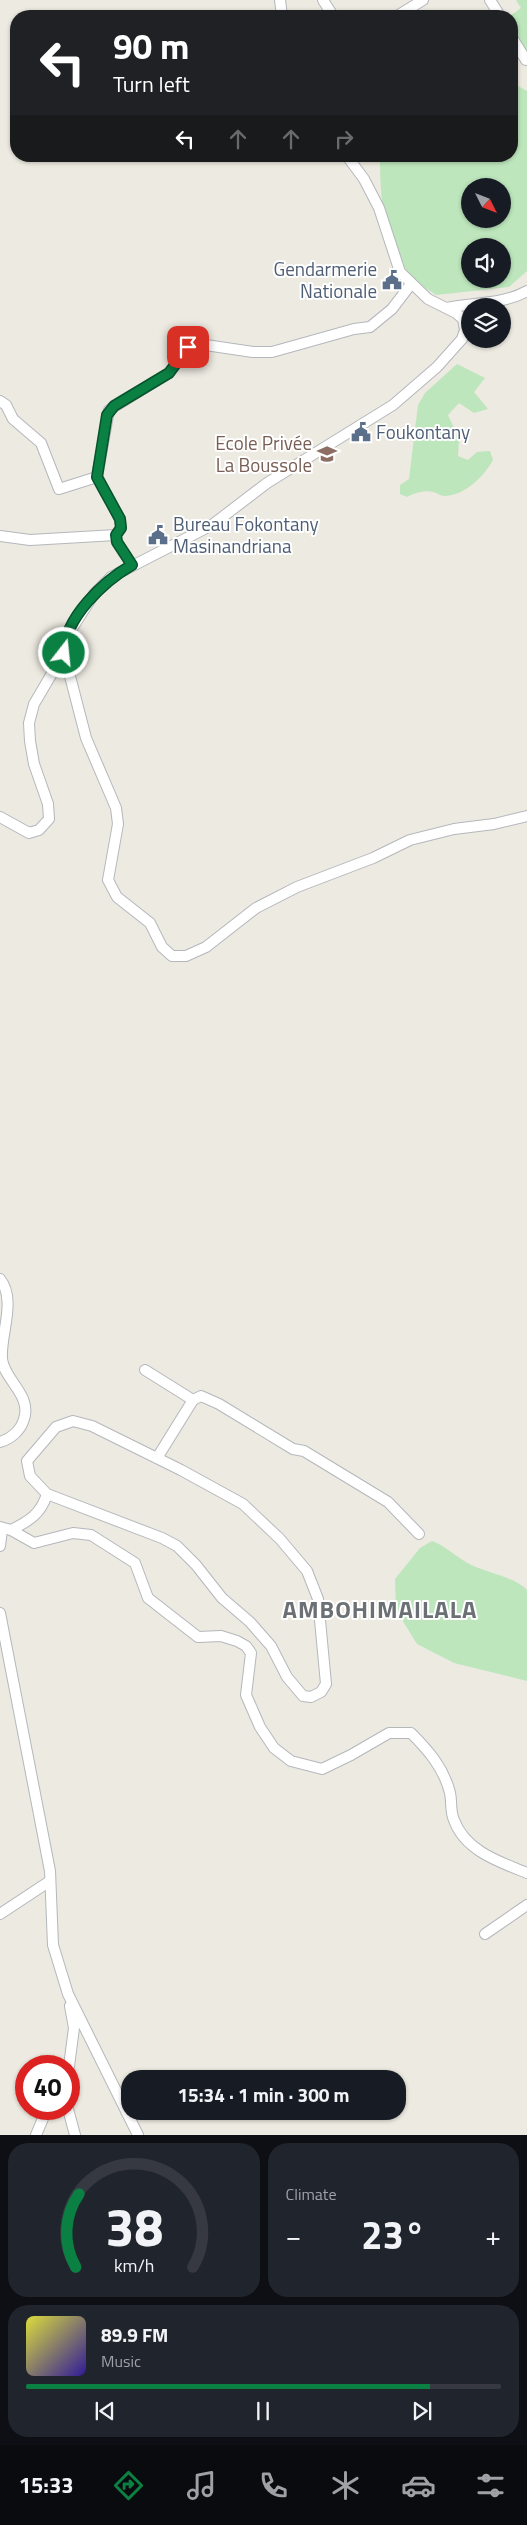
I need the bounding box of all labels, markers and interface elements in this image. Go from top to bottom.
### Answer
text: 90 m [113,19,189,73]
icon: left [30,30,95,95]
text: Turn left [113,67,190,101]
icon: left [171,125,199,153]
icon: ahead [224,125,252,153]
icon: ahead [277,125,305,153]
icon: right [330,125,358,153]
north arrow [461,178,511,228]
map controls [461,178,511,348]
button: sound [461,238,511,288]
place label: Gendarmerie Nationale [274,254,377,305]
public building icon: Gendarmerie Nationale [381,269,403,291]
button: layers [461,298,511,348]
pin [167,326,209,368]
icon: arrive [174,333,202,361]
place label: Foukontany [376,417,470,446]
public building icon: Foukontany [350,421,372,443]
place label: Ecole Privée La Boussole [215,428,312,479]
school or university icon: Ecole Privée La Boussole [316,443,338,465]
place label: Bureau Fokontany Masinandriana [173,509,319,560]
public building icon: Bureau Fokontany Masinandriana [147,524,169,546]
position arrow [37,626,89,678]
district label: AMBOHIMAILALA [283,1591,477,1627]
speed limit sign: 40 [15,2055,80,2120]
text: 15:34 · 1 min · 300 m [177,2080,350,2109]
text: Climate [286,2182,337,2206]
text: 38 [105,2187,163,2266]
text: 23° [361,2206,425,2264]
text: − [286,2214,301,2257]
text: + [485,2214,501,2257]
text: km/h [114,2252,154,2279]
text: 89.9 FM [101,2320,168,2349]
text: Music [101,2349,141,2373]
icon: previous [91,2397,119,2425]
icon: pause [249,2397,277,2425]
icon: next [408,2397,436,2425]
text: 15:33 [19,2468,74,2502]
icon: directions [111,2468,146,2503]
icon: music [184,2468,219,2503]
icon: phone [256,2468,291,2503]
icon: climate [328,2468,363,2503]
icon: car [401,2468,436,2503]
icon: filters [473,2468,508,2503]

